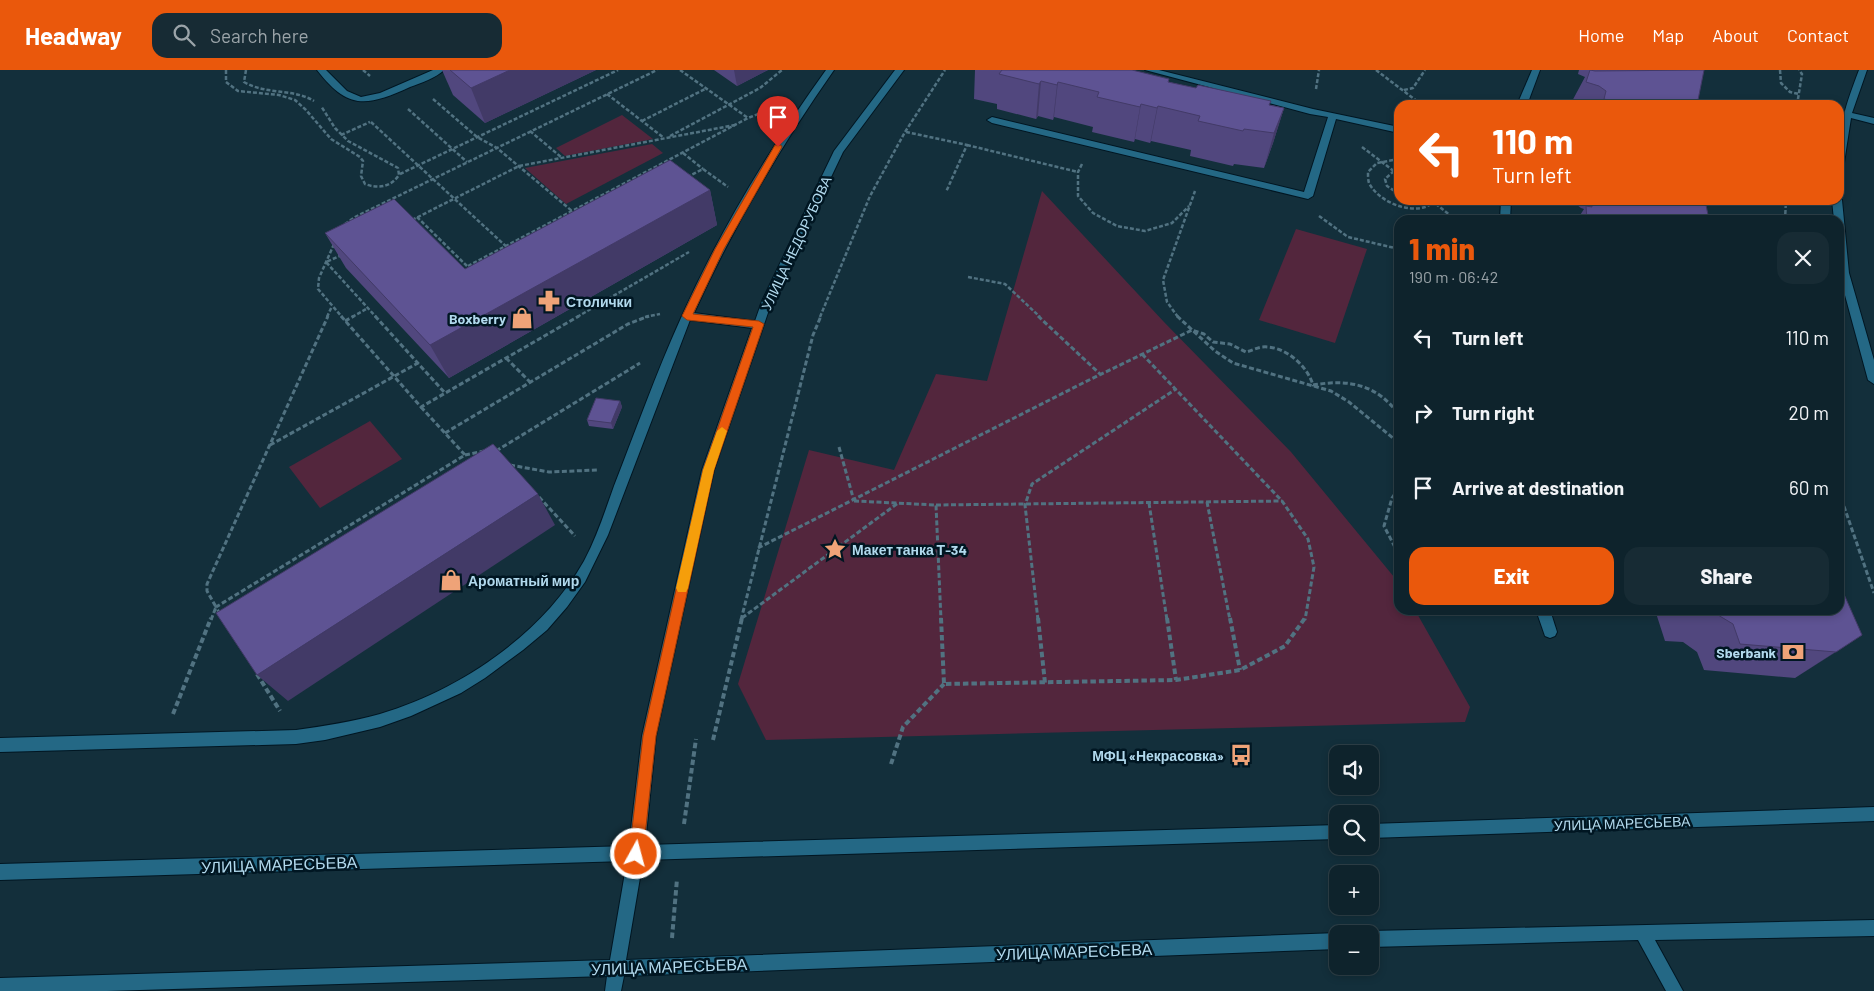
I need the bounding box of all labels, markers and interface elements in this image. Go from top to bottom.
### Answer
search box [152,13,502,58]
text: Headway [25,21,122,50]
icon: search [170,21,198,49]
text: Search here [210,24,309,47]
text: Home [1578,24,1624,46]
text: Map [1652,24,1684,46]
text: About [1712,24,1759,46]
text: Contact [1787,24,1849,46]
pin [757,96,799,147]
icon: arrive [764,103,792,131]
text: 110 m [1492,119,1573,161]
icon: left [1409,120,1474,185]
text: Turn left [1492,161,1572,187]
street label: УЛИЦА НЕДОРУБОВА [757,173,835,313]
text: 1 min [1409,230,1475,266]
button: close [1777,232,1829,284]
text: 190 m · 06:42 [1409,267,1498,286]
pharmacy icon: Столички [536,288,562,314]
place label: Столички [566,293,632,310]
shop icon: Boxberry [509,305,535,331]
place label: Boxberry [449,310,506,327]
icon: left [1409,324,1437,352]
text: Turn left [1452,326,1523,349]
text: 110 m [1785,326,1829,349]
icon: right [1409,399,1437,427]
text: Turn right [1452,401,1534,424]
text: 20 m [1789,401,1829,424]
icon: arrive [1409,474,1437,502]
text: Arrive at destination [1452,476,1624,499]
text: 60 m [1789,476,1829,499]
place icon: Макет танка Т-34 [822,536,848,562]
place label: Макет танка Т-34 [852,541,967,558]
button: Exit [1409,547,1614,605]
button: Share [1624,547,1829,605]
shop icon: Ароматный мир [438,567,464,593]
place label: Ароматный мир [468,572,579,589]
bank icon: Sberbank [1780,639,1806,665]
place label: Sberbank [1716,644,1777,661]
bus stop icon: МФЦ «Некрасовка» [1228,742,1254,768]
map controls [1329,745,1379,975]
button: sound [1329,745,1379,795]
place label: МФЦ «Некрасовка» [1092,747,1224,764]
button: search [1329,805,1379,855]
street label: УЛИЦА МАРЕСЬЕВА [1553,812,1691,834]
position arrow [609,827,661,879]
street label: УЛИЦА МАРЕСЬЕВА [201,852,358,876]
button: + [1329,865,1379,915]
button: − [1329,925,1379,975]
street label: УЛИЦА МАРЕСЬЕВА [996,939,1153,963]
street label: УЛИЦА МАРЕСЬЕВА [591,954,748,978]

